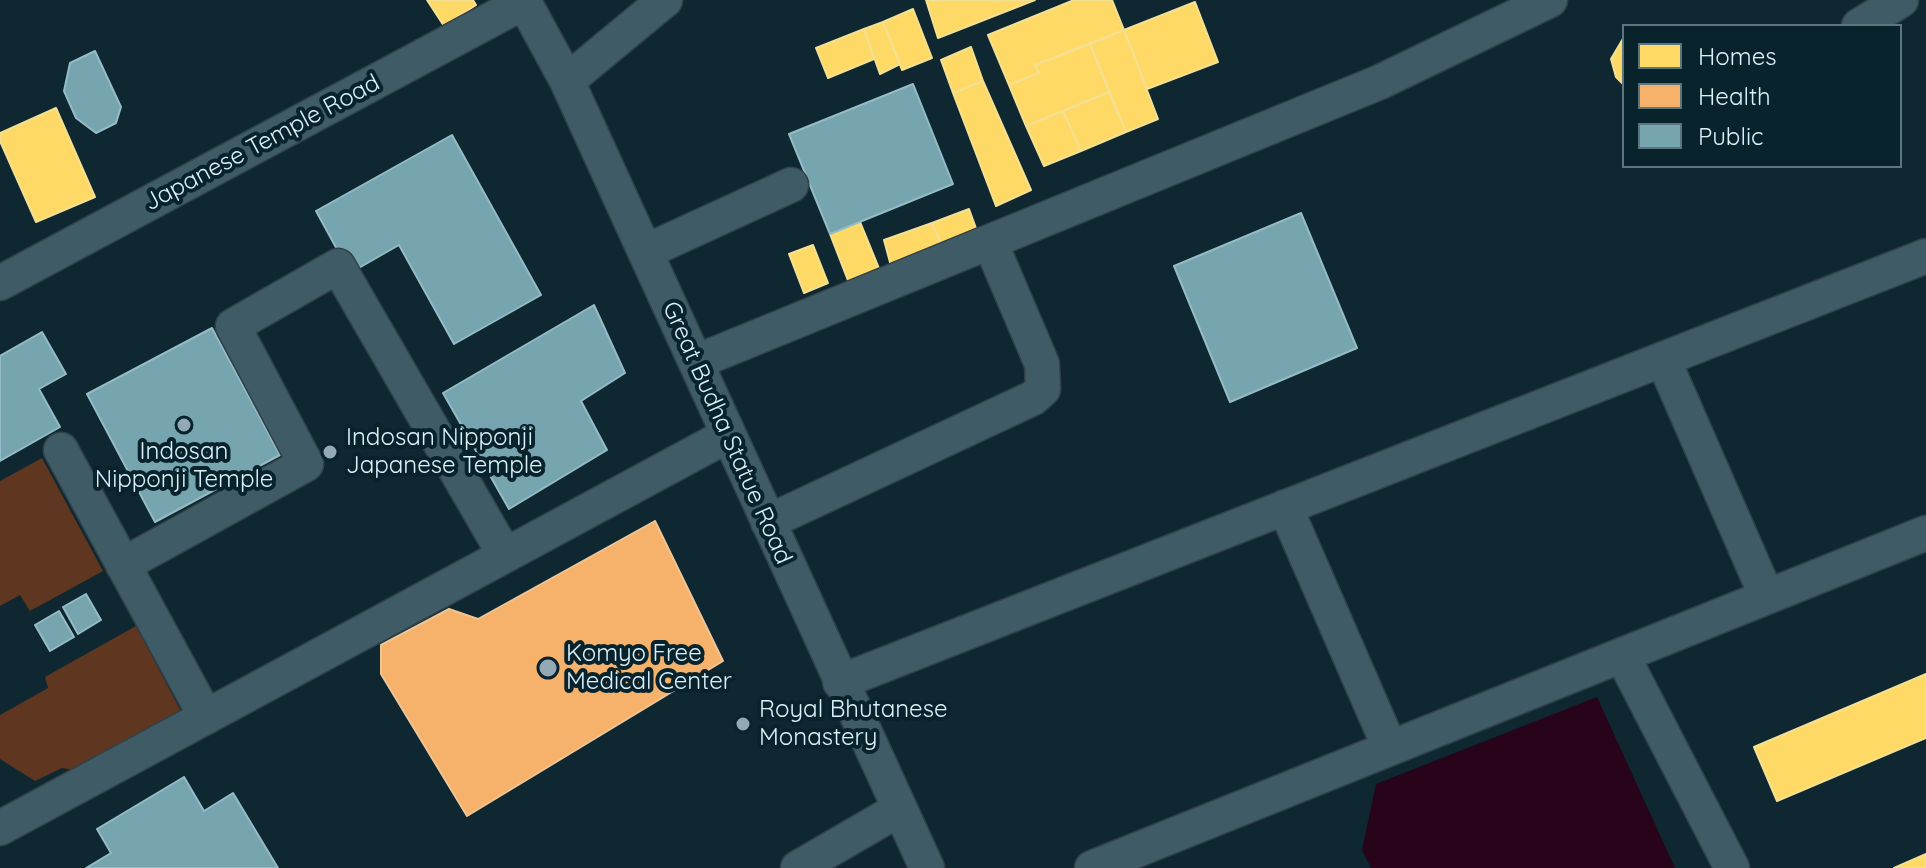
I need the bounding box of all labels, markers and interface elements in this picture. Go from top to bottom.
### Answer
legend [1622,24,1902,168]
text: Homes [1698,41,1776,71]
street label: Japanese Temple Road [139,69,385,217]
text: Health [1698,81,1771,111]
text: Public [1698,121,1763,151]
street label: Great Budha Statue Road [656,297,798,569]
marker: Indosan Nipponji Temple [175,416,193,434]
place label: Indosan Nipponji Japanese Temple [346,424,543,480]
place label: Indosan Nipponji Temple [95,438,273,494]
marker: Indosan Nipponji Japanese Temple [321,443,339,461]
place label: Komyo Free Medical Center [566,640,732,696]
marker: Komyo Free Medical Center [537,657,559,679]
place label: Royal Bhutanese Monastery [759,696,947,752]
marker: Royal Bhutanese Monastery [734,715,752,733]

